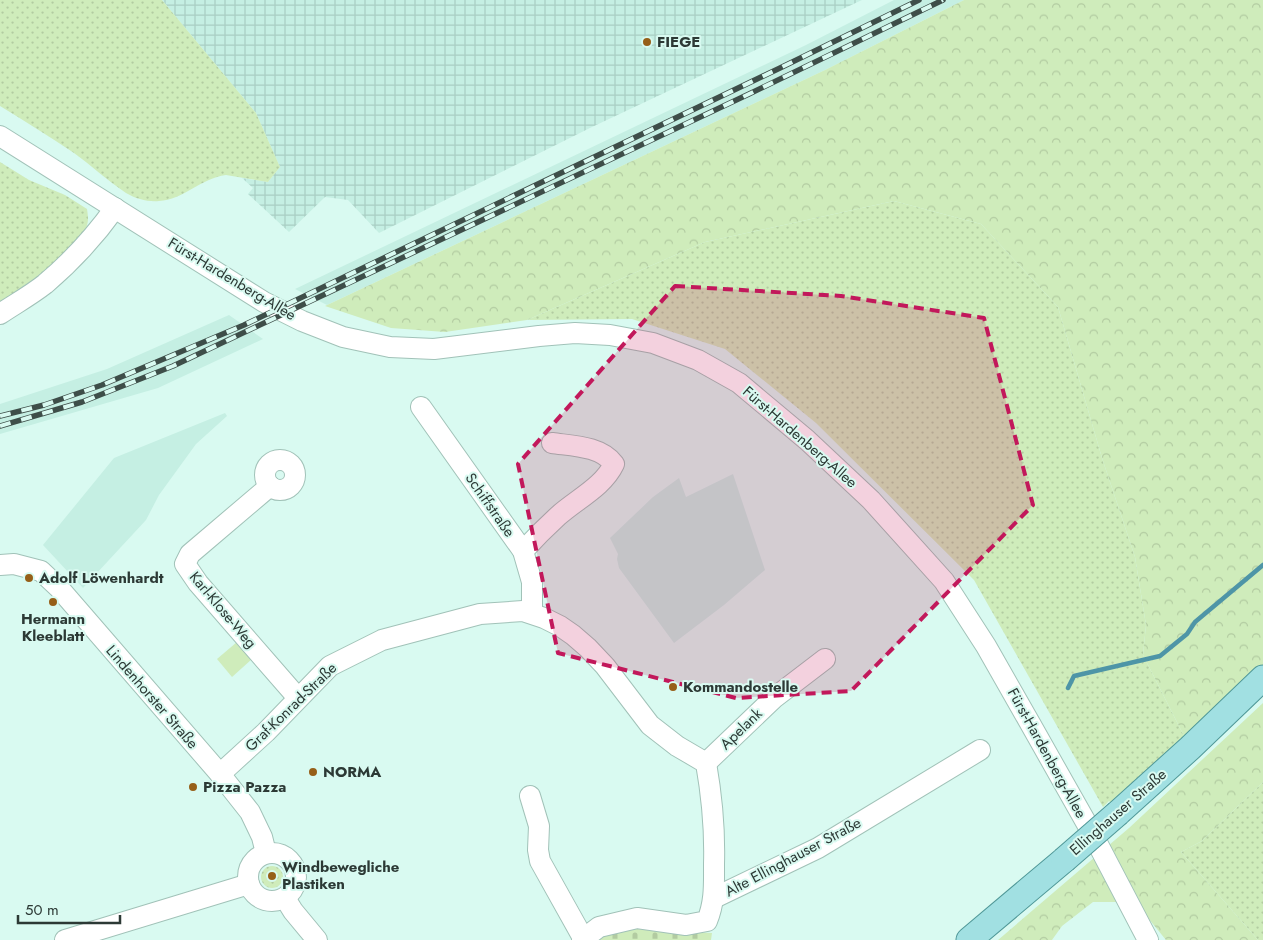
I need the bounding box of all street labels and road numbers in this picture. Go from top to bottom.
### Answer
street label: Fürst-Hardenberg-Allee [164,232,300,326]
street label: Fürst-Hardenberg-Allee [738,381,862,493]
street label: Schiffstraße [460,468,520,542]
street label: Karl-Klose-Weg [184,567,262,653]
street label: Lindenhorster Straße [101,640,204,754]
street label: Graf-Konrad-Straße [240,657,342,757]
street label: Fürst-Hardenberg-Allee [1002,684,1092,822]
street label: Apelank [715,703,767,755]
street label: Ellinghauser Straße [1065,763,1172,860]
street label: Alte Ellinghauser Straße [721,812,865,902]

